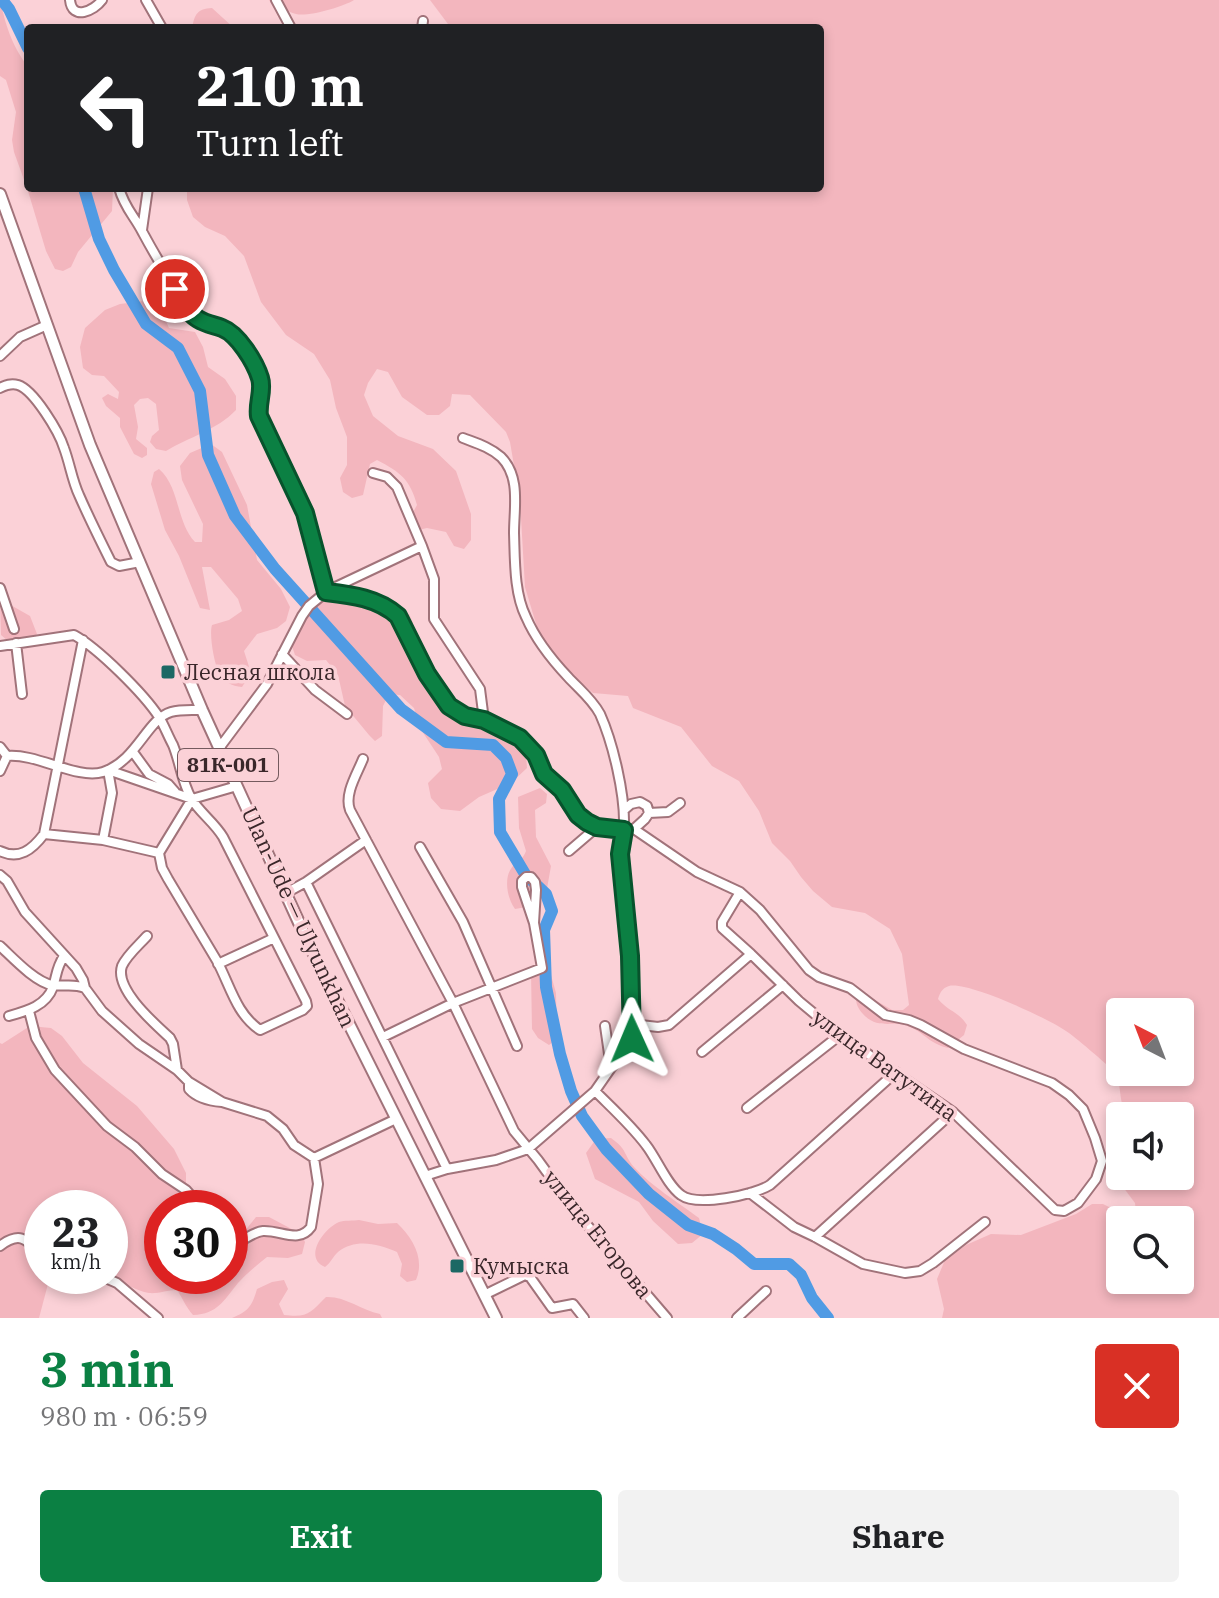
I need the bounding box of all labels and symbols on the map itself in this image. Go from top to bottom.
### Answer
pin [141,255,209,323]
place label: Лесная школа [184,657,336,686]
marker: Лесная школа [159,663,177,681]
road number: 81К-001 [178,749,278,781]
street label: Ulan-Ude — Ulyunkhan [236,802,363,1032]
position arrow [590,997,674,1081]
north arrow [1106,998,1194,1086]
street label: улица Ватутина [807,1002,964,1127]
street label: улица Егорова [537,1163,659,1304]
speed limit sign: 30 [144,1190,248,1294]
place label: Кумыска [473,1251,569,1280]
marker: Кумыска [448,1257,466,1275]

